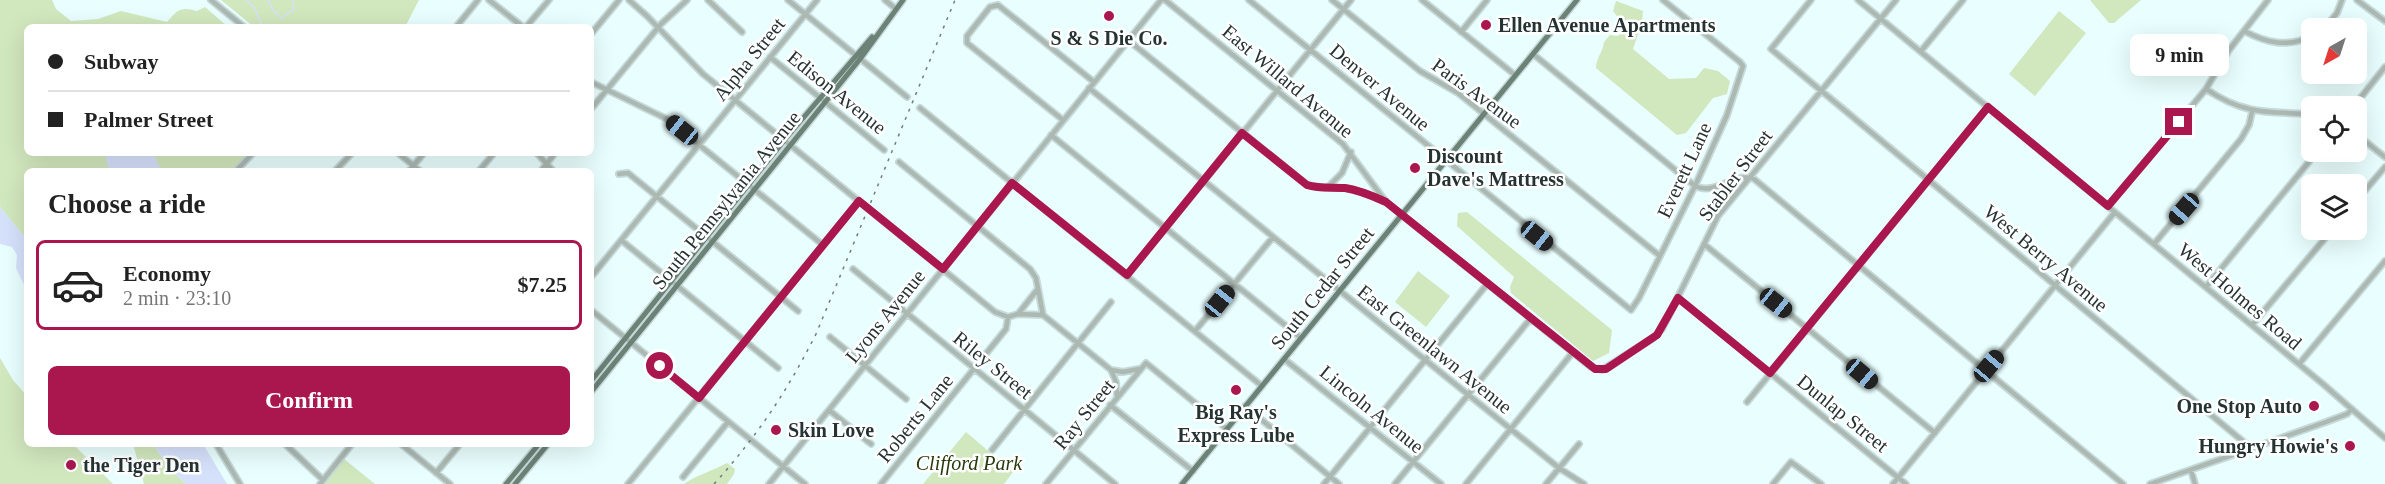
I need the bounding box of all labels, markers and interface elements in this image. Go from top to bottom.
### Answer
marker: S & S Die Co. [1102,9,1116,23]
street label: Alpha Street [709,13,790,106]
place label: Ellen Avenue Apartments [1498,14,1716,37]
marker: Ellen Avenue Apartments [1479,18,1493,32]
north arrow [2301,18,2367,84]
map controls [2301,18,2367,240]
street label: East Willard Avenue [1218,20,1358,142]
place label: S & S Die Co. [1050,27,1168,49]
callout: 9 min [2130,35,2228,77]
street label: Denver Avenue [1326,39,1434,135]
text: 9 min [2155,44,2204,66]
street label: Edison Avenue [783,46,891,138]
text: Subway [84,49,159,74]
street label: Paris Avenue [1428,53,1526,133]
button: locate [2301,96,2367,162]
street label: South Pennsylvania Avenue [647,106,806,294]
text: Palmer Street [84,107,213,132]
route end [2165,108,2192,135]
car [662,112,702,148]
street label: Everett Lane [1652,119,1716,221]
street label: Stabler Street [1694,125,1777,225]
place label: Discount Dave's Mattress [1427,145,1564,190]
marker: Discount Dave's Mattress [1408,161,1422,175]
button: layers [2301,174,2367,240]
text: Choose a ride [48,189,206,219]
car [2165,190,2203,228]
street label: West Berry Avenue [1979,200,2112,317]
car [1517,218,1557,254]
street label: South Cedar Street [1266,222,1378,354]
street label: West Holmes Road [2174,238,2306,354]
icon: car [51,258,105,312]
text: Economy [123,261,211,286]
street label: Lyons Avenue [841,265,930,368]
text: $7.25 [518,272,567,297]
street label: East Greenlawn Avenue [1354,280,1517,418]
car [1202,281,1238,321]
car [1756,285,1796,321]
text: 2 min · 23:10 [123,287,231,309]
street label: Riley Street [949,327,1037,404]
car [1971,346,2007,386]
route start [646,352,673,379]
car [1842,356,1882,392]
street label: Lincoln Avenue [1316,361,1428,458]
button: Confirm [48,366,570,435]
street label: Roberts Lane [873,369,957,467]
street label: Dunlap Street [1792,370,1893,457]
street label: Ray Street [1049,374,1120,454]
marker: Big Ray's Express Lube [1229,383,1243,397]
place label: One Stop Auto [2176,395,2302,418]
marker: One Stop Auto [2307,399,2321,413]
place label: Big Ray's Express Lube [1178,401,1295,447]
place label: Skin Love [788,419,874,441]
marker: Skin Love [769,423,783,437]
place label: Hungry Howie's [2199,435,2338,458]
marker: Hungry Howie's [2343,439,2357,453]
park label: Clifford Park [916,452,1023,475]
place label: the Tiger Den [83,454,200,477]
marker: the Tiger Den [64,458,78,472]

